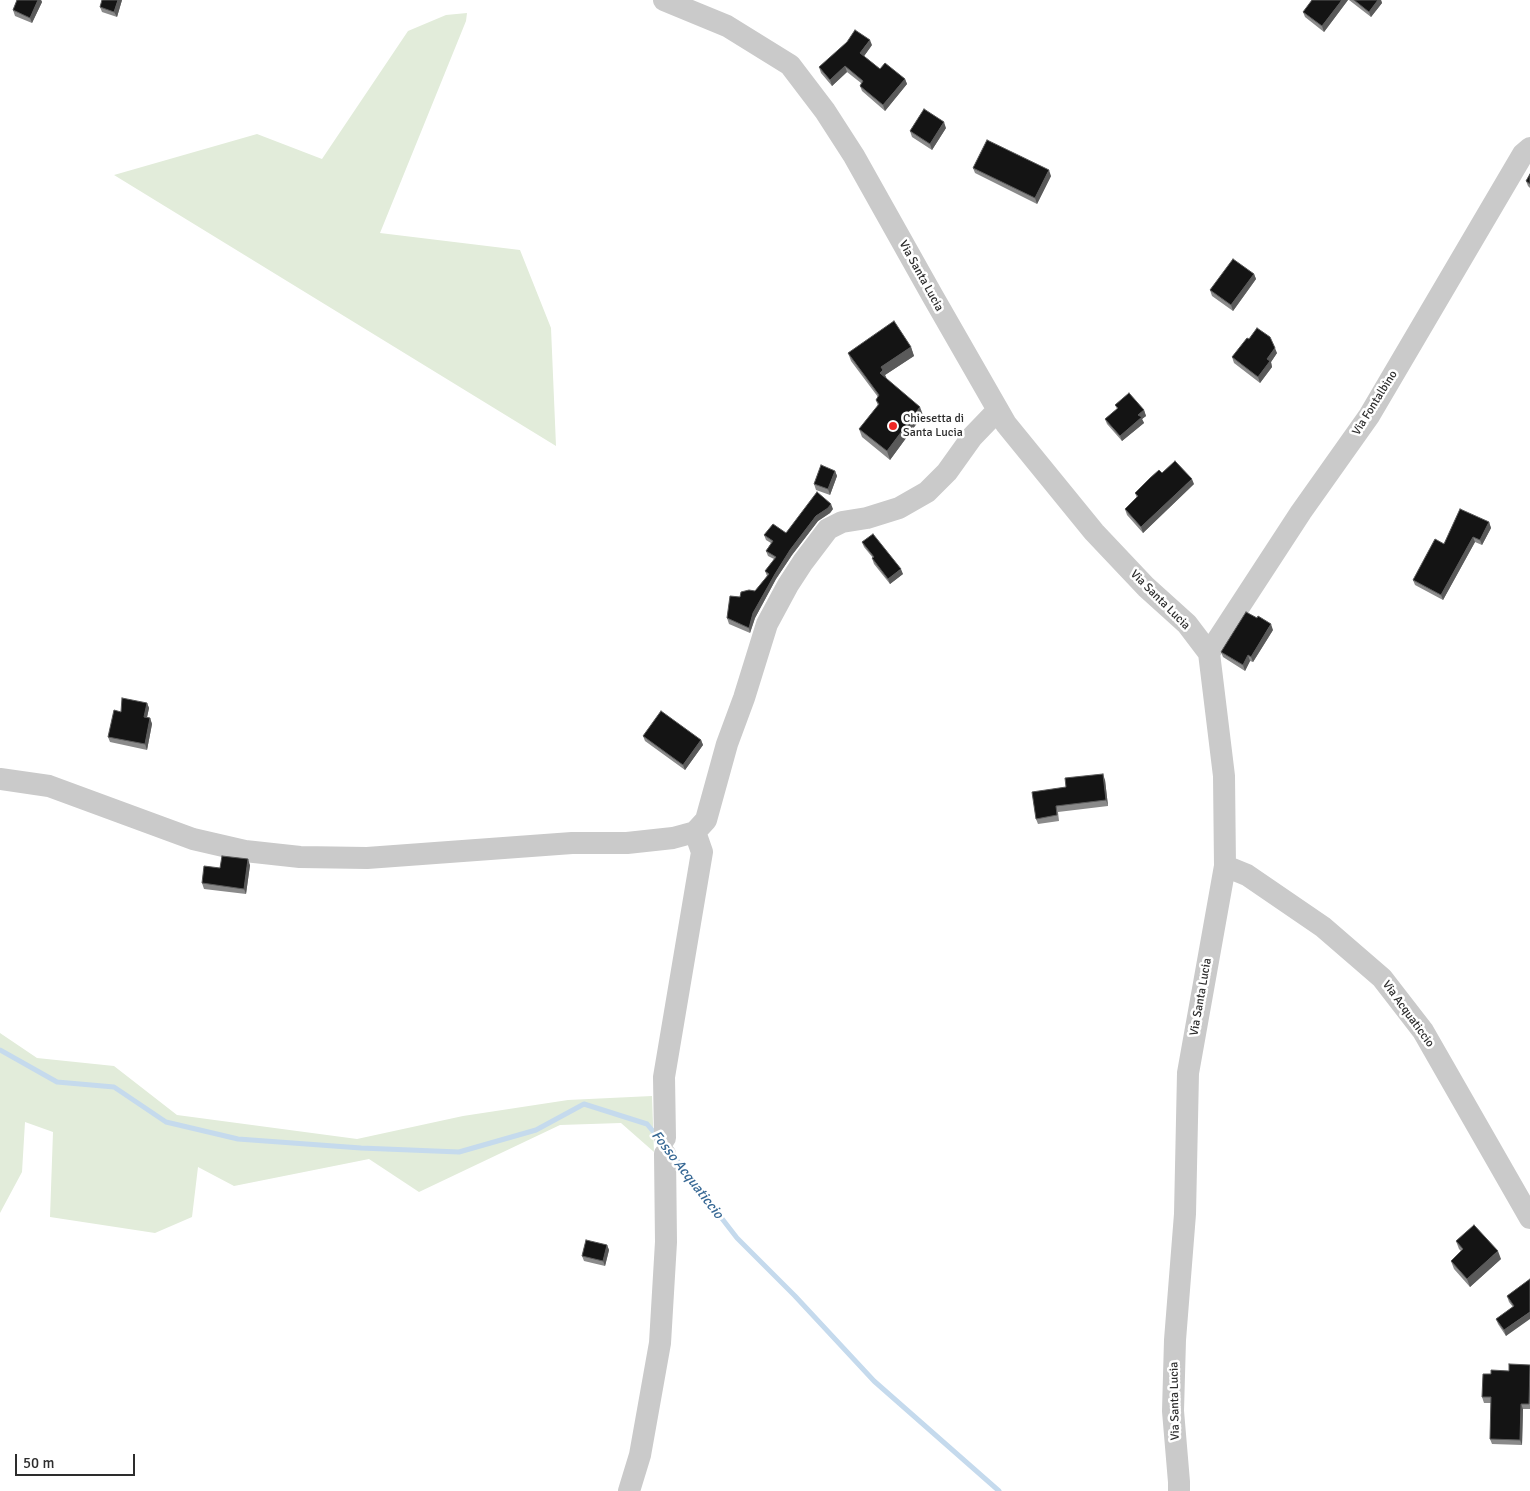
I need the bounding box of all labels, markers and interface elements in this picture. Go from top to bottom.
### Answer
street label: Via Santa Lucia [896,238,946,314]
street label: Via Fontalbino [1349,368,1401,438]
place label: Chiesetta di Santa Lucia [903,412,964,440]
marker: Chiesetta di Santa Lucia [887,420,899,432]
street label: Via Santa Lucia [1127,567,1193,633]
street label: Via Santa Lucia [1187,957,1215,1037]
street label: Via Acquaticcio [1379,978,1437,1050]
water label: Fosso Acquaticcio [647,1128,727,1222]
street label: Via Santa Lucia [1167,1362,1183,1440]
scale bar [18,1444,138,1476]
text: 50 m [23,1454,54,1472]

